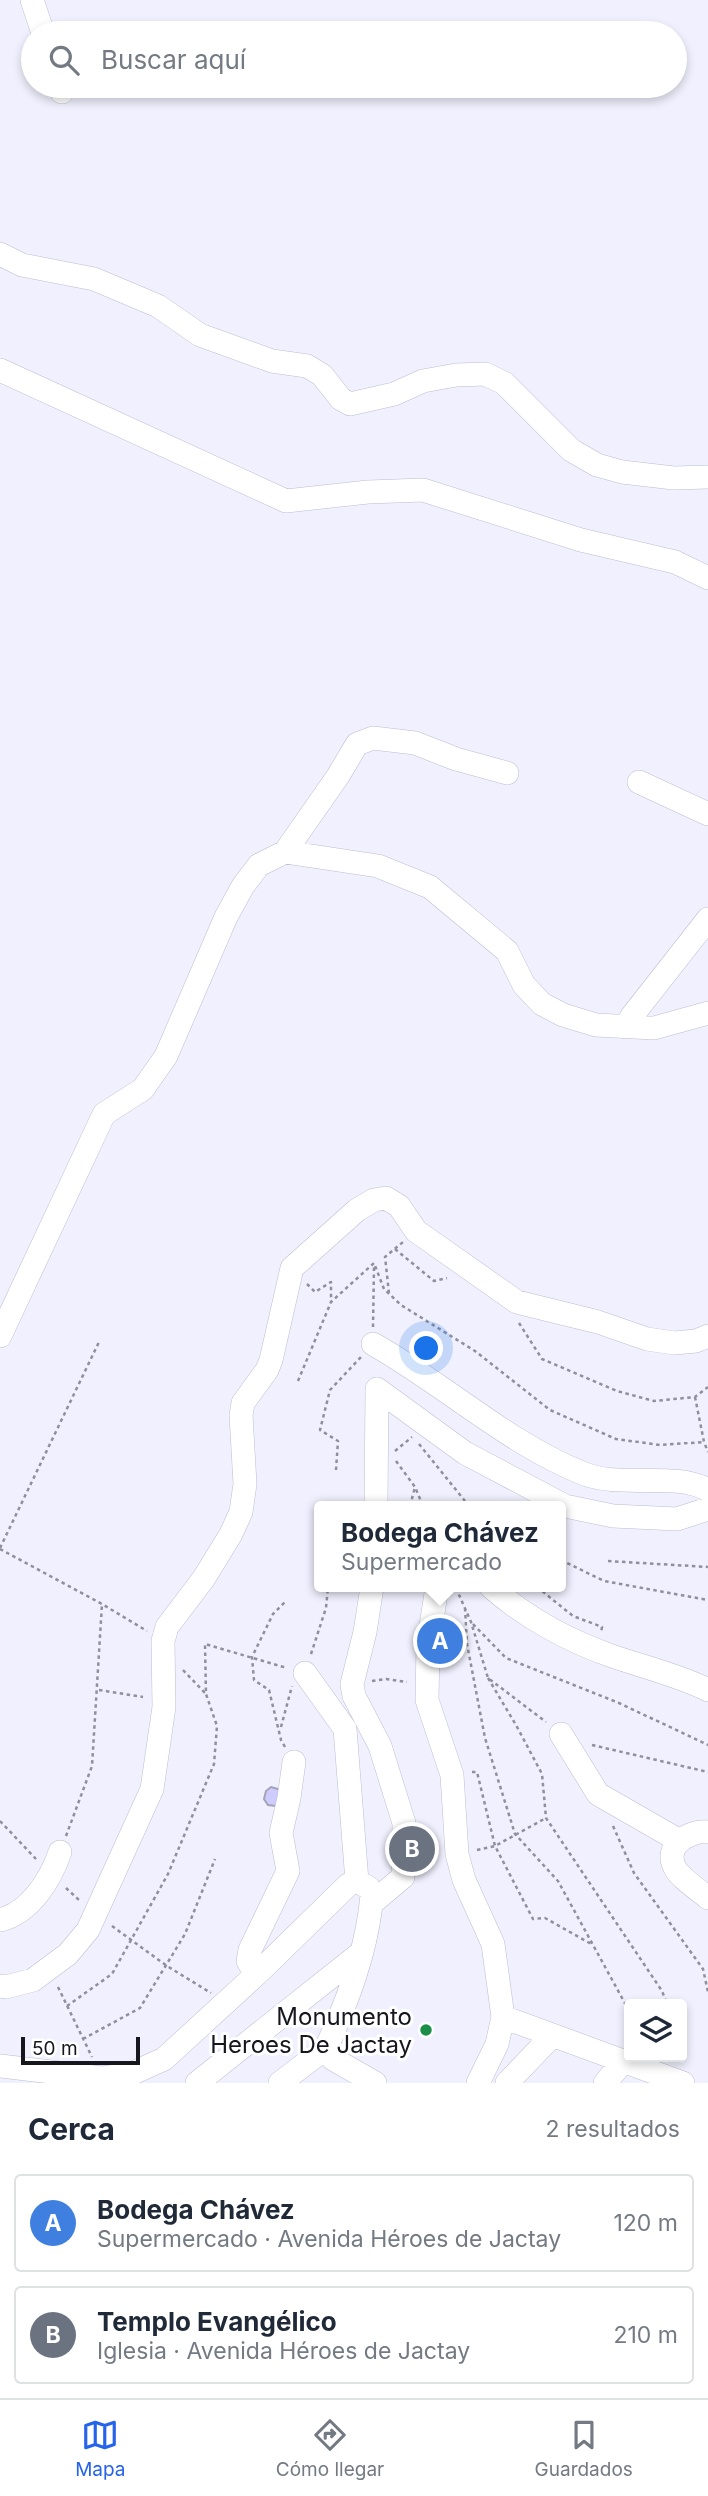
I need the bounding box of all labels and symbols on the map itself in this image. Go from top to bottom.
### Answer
your location [409,1331,443,1365]
pin: A [417,1615,463,1667]
pin: B [389,1823,435,1875]
place label: Monumento Heroes De Jactay [210,2002,412,2059]
marker: Monumento Heroes De Jactay [418,2022,434,2038]
scale bar [21,2034,140,2066]

